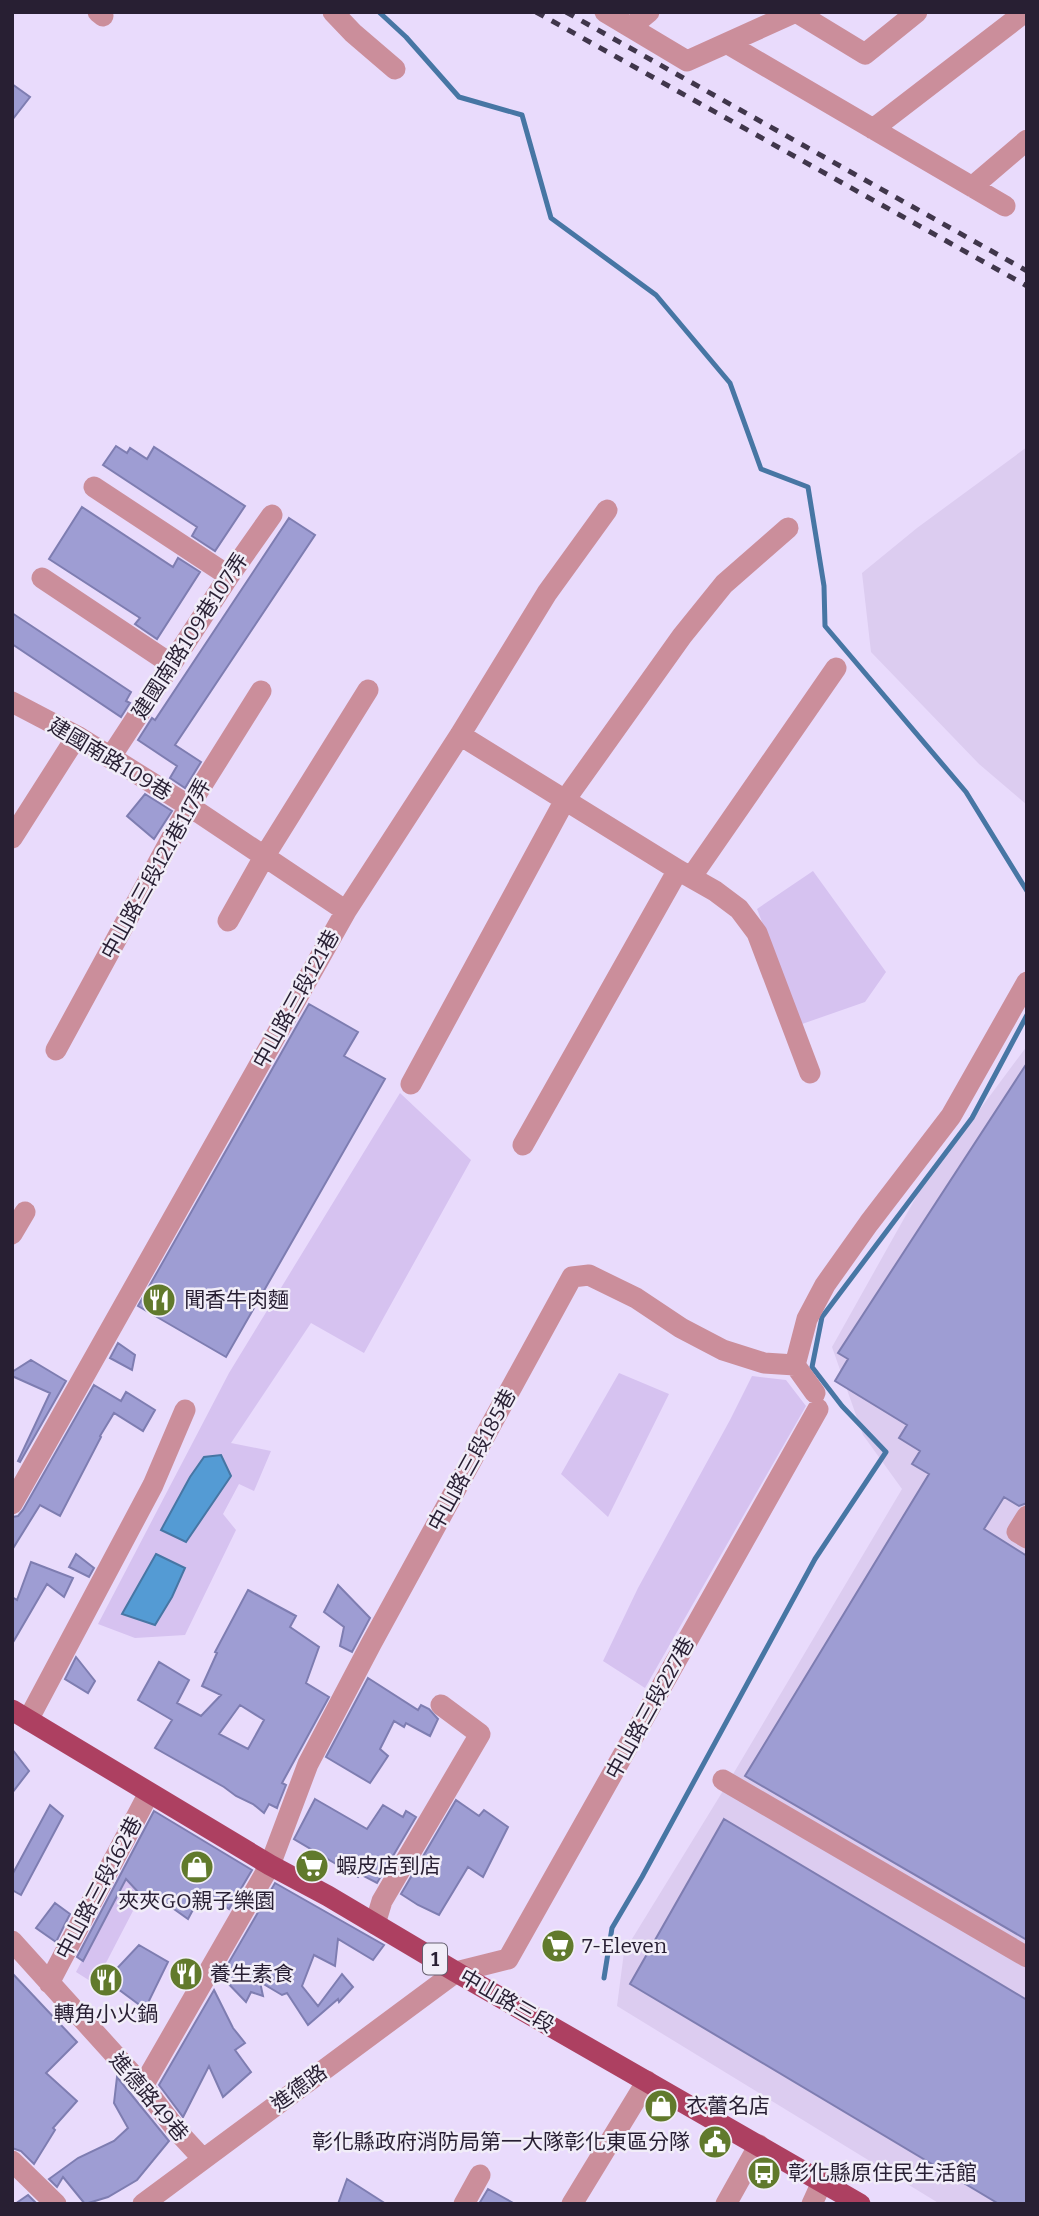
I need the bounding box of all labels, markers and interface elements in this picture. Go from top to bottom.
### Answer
street label: 建國南路109巷107弄 [127,548,253,724]
street label: 建國南路109巷 [44,712,176,806]
street label: 中山路三段121巷117弄 [95,774,217,964]
street label: 中山路三段121巷 [247,925,345,1073]
restaurant icon: 聞香牛肉麵 [140,1281,178,1319]
place label: 聞香牛肉麵 [184,1287,289,1313]
street label: 中山路三段185巷 [422,1384,522,1536]
street label: 中山路三段227巷 [600,1632,700,1784]
street label: 中山路三段162巷 [50,1812,148,1964]
supermarket icon: 蝦皮店到店 [293,1847,331,1885]
shop icon: 夾夾GO親子樂園 [178,1848,216,1886]
place label: 蝦皮店到店 [336,1853,441,1879]
place label: 夾夾GO親子樂園 [118,1888,276,1914]
supermarket icon: 7-Eleven [539,1927,577,1965]
place label: 7-Eleven [582,1933,667,1959]
road number: 1 [423,1943,447,1974]
restaurant icon: 養生素食 [167,1955,205,1993]
restaurant icon: 轉角小火鍋 [87,1961,125,1999]
place label: 養生素食 [210,1961,294,1987]
street label: 中山路三段 [455,1963,559,2039]
place label: 轉角小火鍋 [54,2001,159,2027]
street label: 進德路49巷 [104,2047,194,2147]
street label: 進德路 [266,2059,332,2117]
shop icon: 衣蕾名店 [642,2087,680,2125]
place label: 衣蕾名店 [686,2093,770,2119]
public building icon: 彰化縣政府消防局第一大隊彰化東區分隊 [696,2123,734,2161]
place label: 彰化縣政府消防局第一大隊彰化東區分隊 [312,2129,690,2155]
bus stop icon: 彰化縣原住民生活館 [745,2154,783,2192]
place label: 彰化縣原住民生活館 [788,2160,977,2186]

